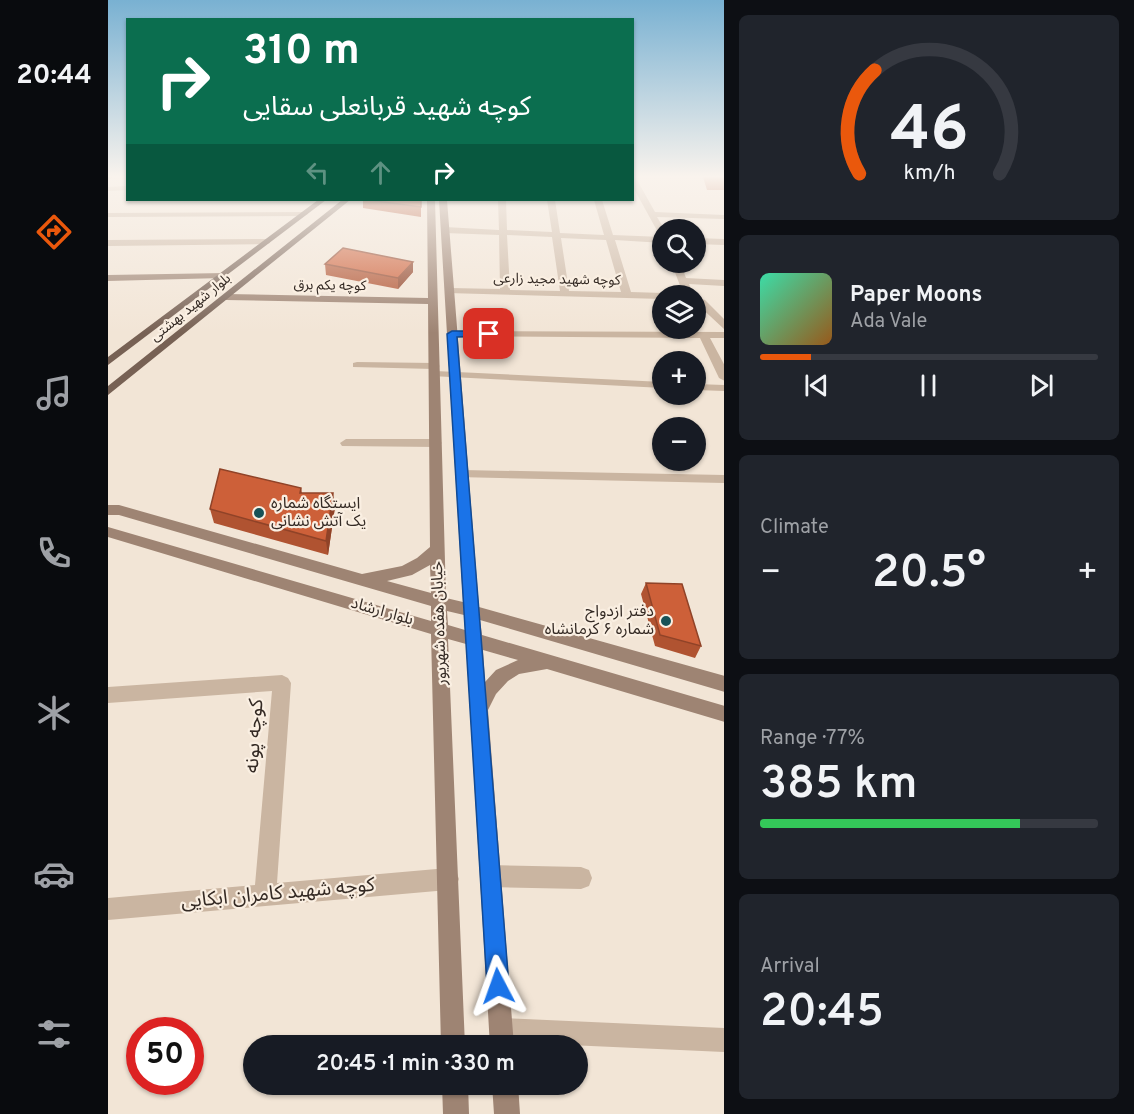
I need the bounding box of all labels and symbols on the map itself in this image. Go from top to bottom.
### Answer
street label: بلوار شهید بهشتی [147,270,235,346]
street label: کوچه شهید مجید زارعی [493,270,621,290]
street label: کوچه یکم برق [293,277,367,296]
pin [463,308,514,359]
place label: ایستگاه شماره یک آتش نشانی [271,494,366,532]
marker: ایستگاه شماره یک آتش نشانی [252,506,266,520]
street label: خیابان هفده شهریور [428,561,452,686]
street label: بلوار ارشاد [348,594,416,630]
place label: دفتر ازدواج شماره ۶ کرمانشاه [545,602,654,640]
marker: دفتر ازدواج شماره ۶ کرمانشاه [659,614,673,628]
street label: کوچه پونه [239,697,271,774]
street label: کوچه شهید کامران ابکایی [180,873,377,915]
position arrow [466,954,530,1018]
speed limit sign: 50 [126,1017,204,1095]

